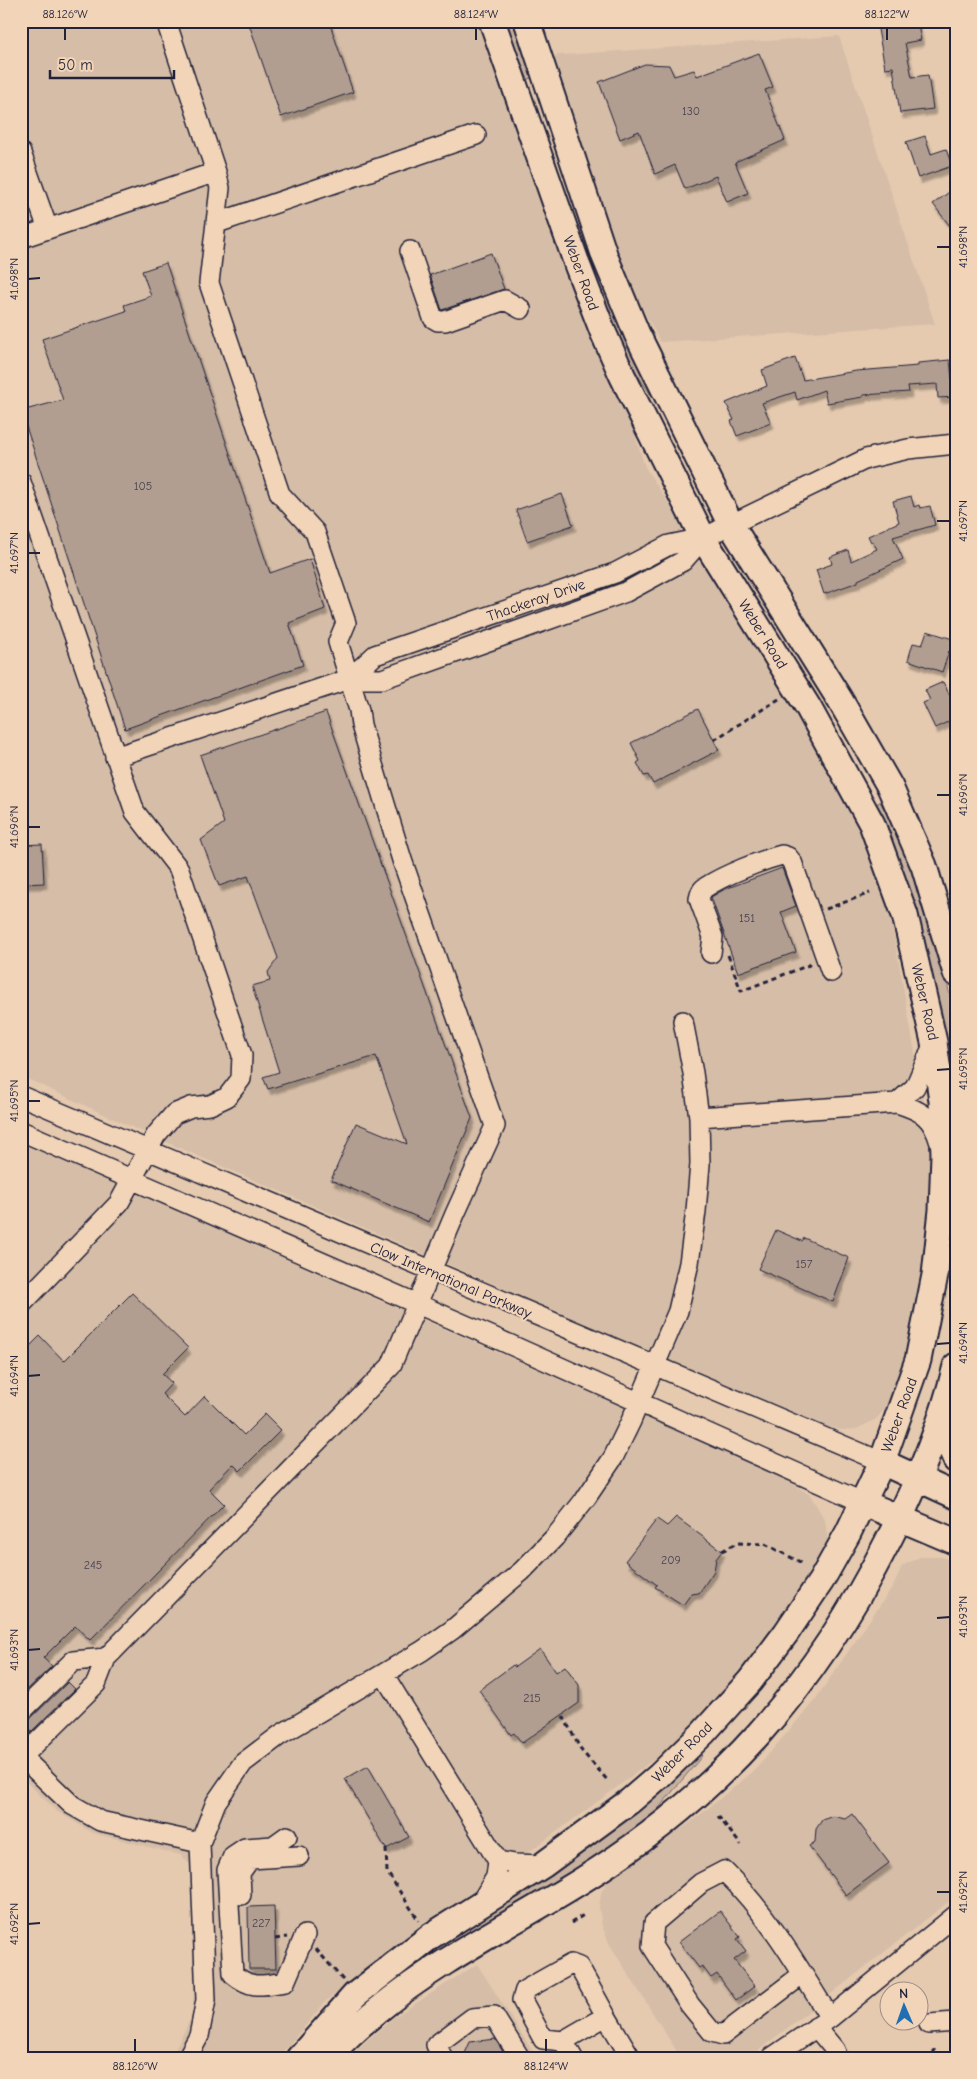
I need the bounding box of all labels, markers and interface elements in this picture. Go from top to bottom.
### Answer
text: 88.126°W [42,7,88,21]
text: 88.124°W [454,7,499,21]
text: 88.122°W [865,7,910,21]
scale bar [50,48,174,80]
text: 50 m [58,56,93,74]
house number: 130 [682,104,700,118]
text: 41.698°N [956,226,970,268]
street label: Weber Road [559,233,603,313]
text: 41.698°N [7,258,21,300]
house number: 105 [134,479,152,493]
text: 41.697°N [956,500,970,542]
text: 41.697°N [7,532,21,574]
street label: Thackeray Drive [485,575,588,625]
street label: Weber Road [735,596,791,672]
text: 41.696°N [956,774,970,816]
text: 41.696°N [7,806,21,848]
house number: 151 [739,911,755,925]
street label: Weber Road [907,962,943,1042]
text: 41.695°N [956,1048,970,1090]
text: 41.695°N [7,1080,21,1122]
street label: Clow International Parkway [368,1238,535,1322]
house number: 157 [796,1257,813,1271]
text: 41.694°N [956,1322,970,1364]
text: 41.694°N [7,1355,21,1397]
street label: Weber Road [877,1375,921,1455]
house number: 209 [661,1553,681,1567]
house number: 245 [84,1558,102,1572]
text: 41.693°N [956,1596,970,1638]
text: 41.693°N [7,1629,21,1671]
house number: 215 [523,1691,541,1705]
street label: Weber Road [648,1718,716,1786]
text: 41.692°N [956,1871,970,1913]
text: 41.692°N [7,1903,21,1945]
house number: 227 [252,1916,270,1930]
north arrow [880,1982,930,2032]
text: N [899,1985,908,2002]
text: 88.126°W [112,2059,158,2073]
text: 88.124°W [524,2059,569,2073]

